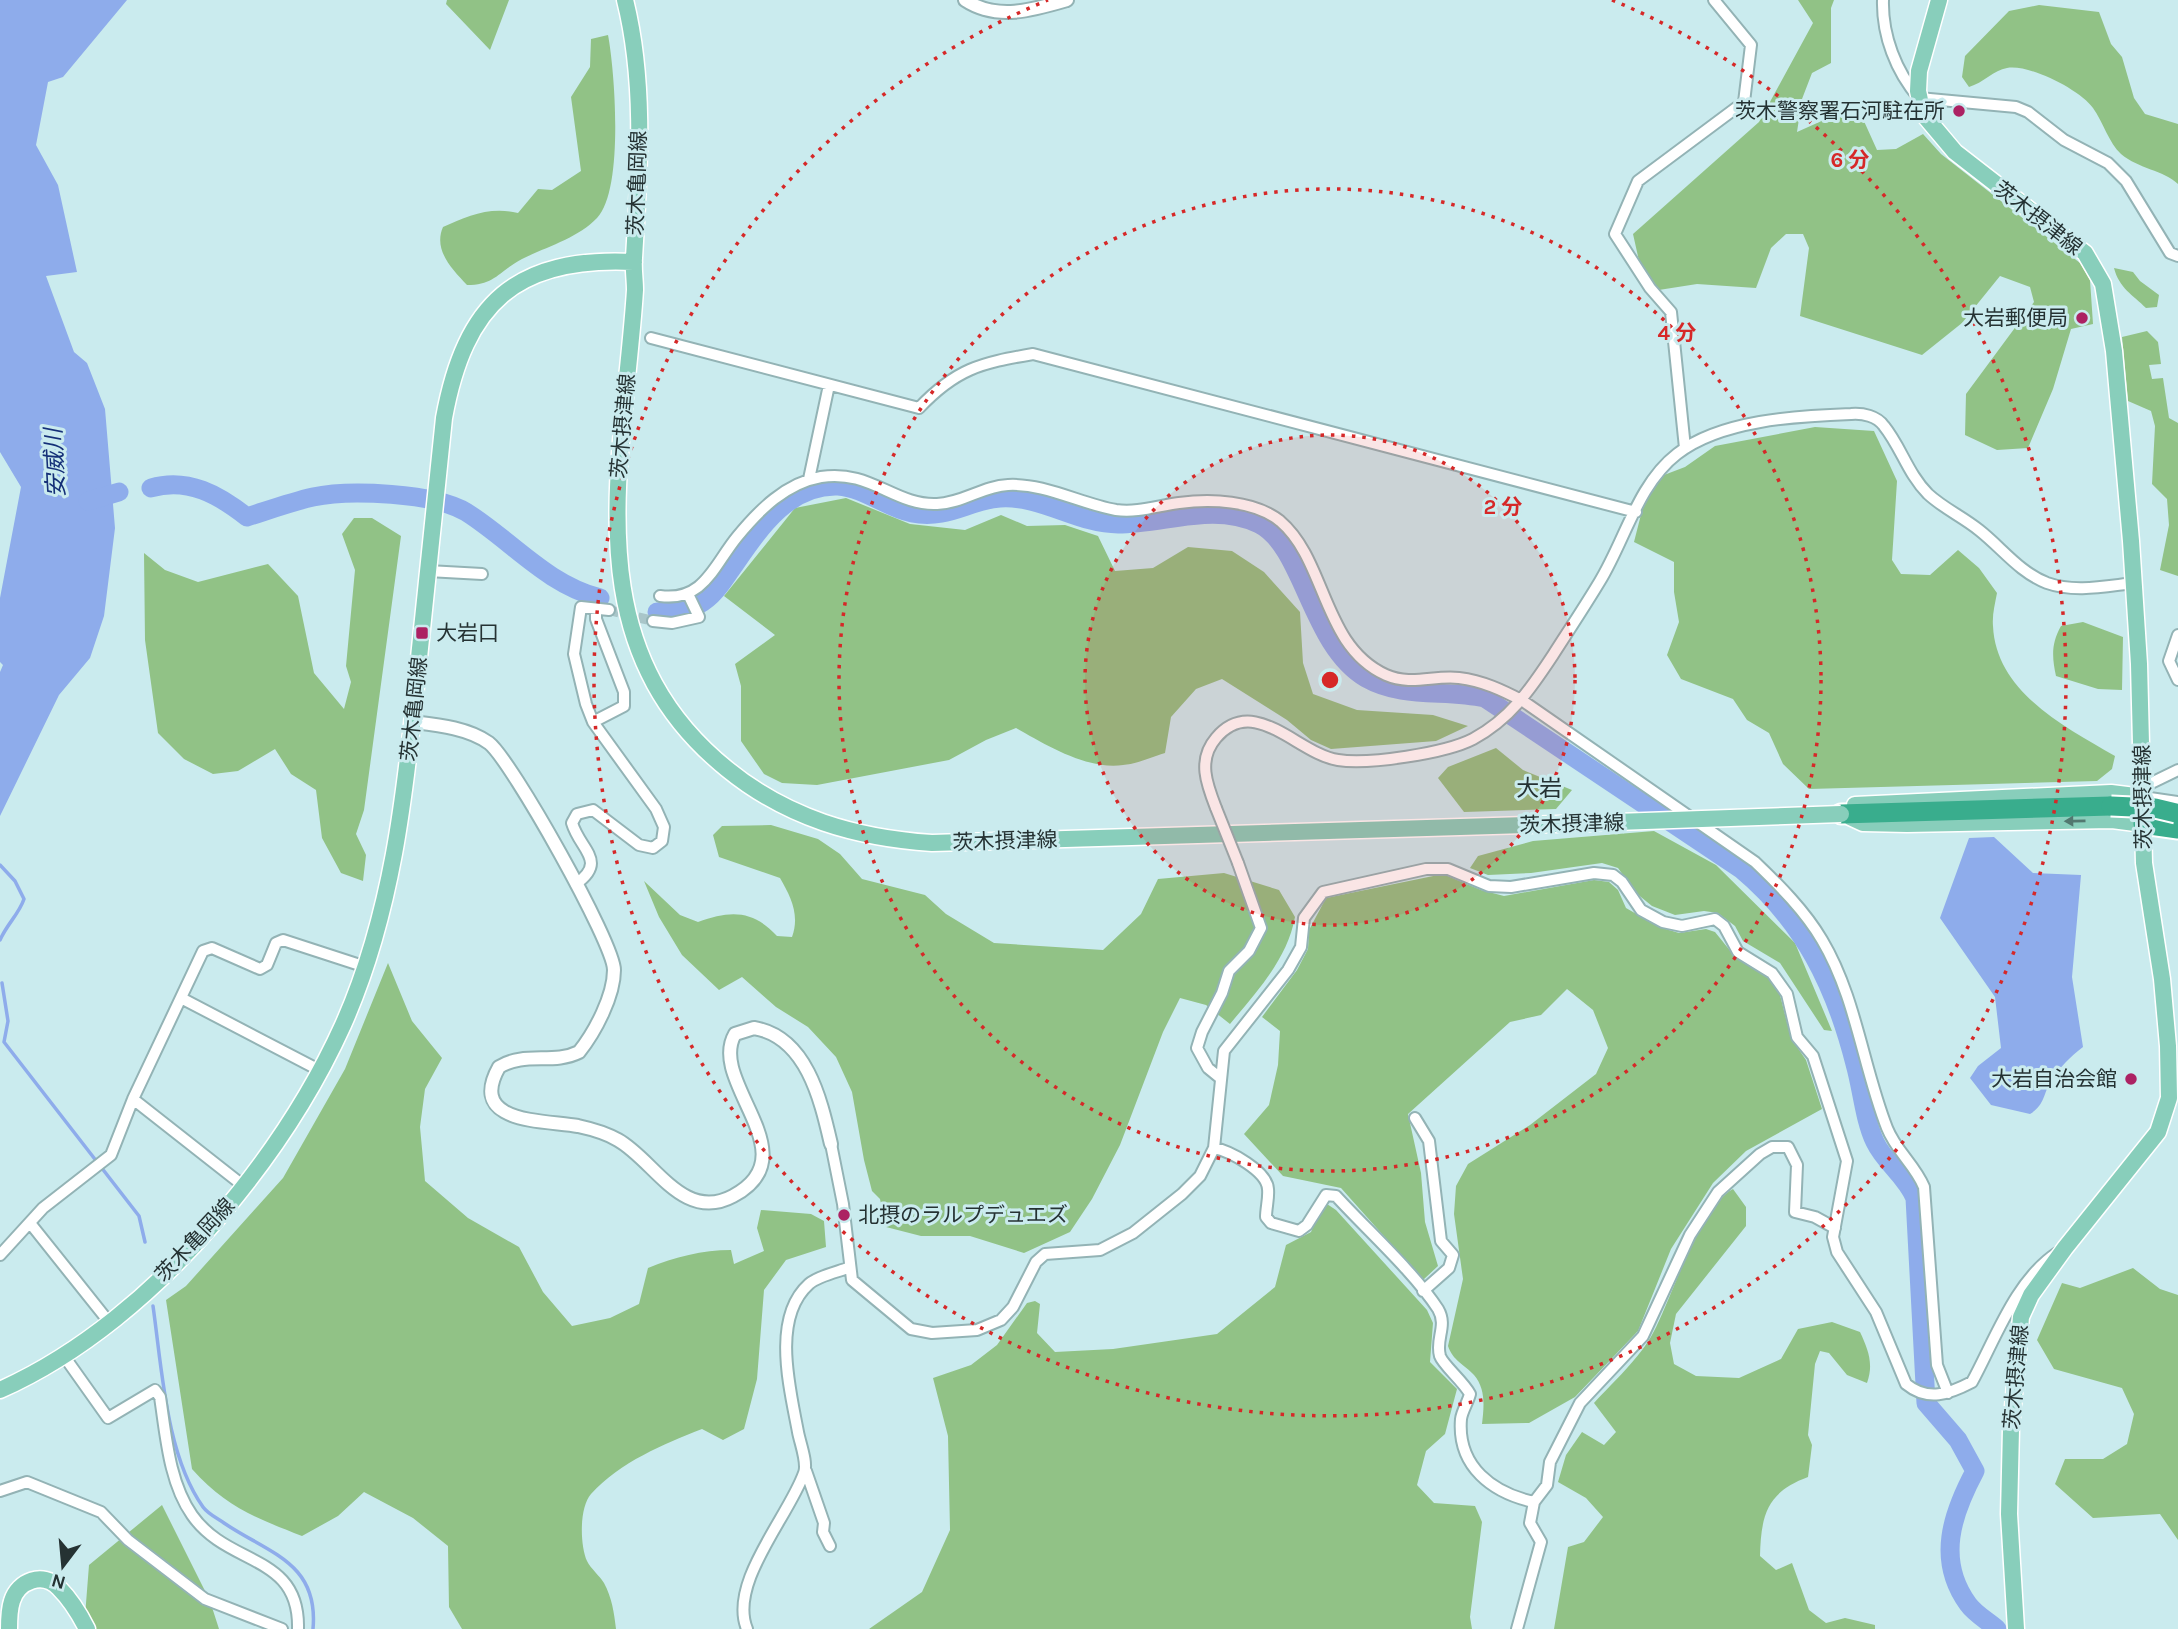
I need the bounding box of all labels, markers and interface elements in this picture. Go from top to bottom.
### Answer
place label: 茨木警察署石河駐在所 [1735,99,1945,123]
marker: 茨木警察署石河駐在所 [1951,103,1967,119]
street label: 茨木亀岡線 [623,130,651,236]
text: 6 分 [1830,148,1870,172]
street label: 茨木摂津線 [1989,176,2087,260]
place label: 大岩郵便局 [1963,306,2068,330]
marker: 大岩郵便局 [2074,310,2090,326]
text: 4 分 [1658,321,1696,345]
street label: 茨木摂津線 [606,373,640,479]
water label: 安威川 [40,425,70,498]
text: 2 分 [1483,495,1523,519]
place label: 大岩口 [436,621,499,645]
marker: 大岩口 [414,625,430,641]
street label: 茨木亀岡線 [397,656,431,762]
centre of rings [1318,668,1342,692]
street label: 茨木摂津線 [2130,744,2156,850]
district label: 大岩 [1516,775,1562,802]
street label: 茨木摂津線 [1519,810,1625,838]
one-way arrow [2064,815,2086,827]
street label: 茨木摂津線 [952,827,1058,855]
place label: 大岩自治会館 [1991,1067,2117,1091]
marker: 大岩自治会館 [2123,1071,2139,1087]
street label: 茨木亀岡線 [150,1193,240,1287]
place label: 北摂のラルプデュエズ [858,1203,1068,1227]
marker: 北摂のラルプデュエズ [836,1207,852,1223]
street label: 茨木摂津線 [1999,1324,2033,1430]
north arrow [28,1531,98,1601]
text: N [49,1569,68,1594]

